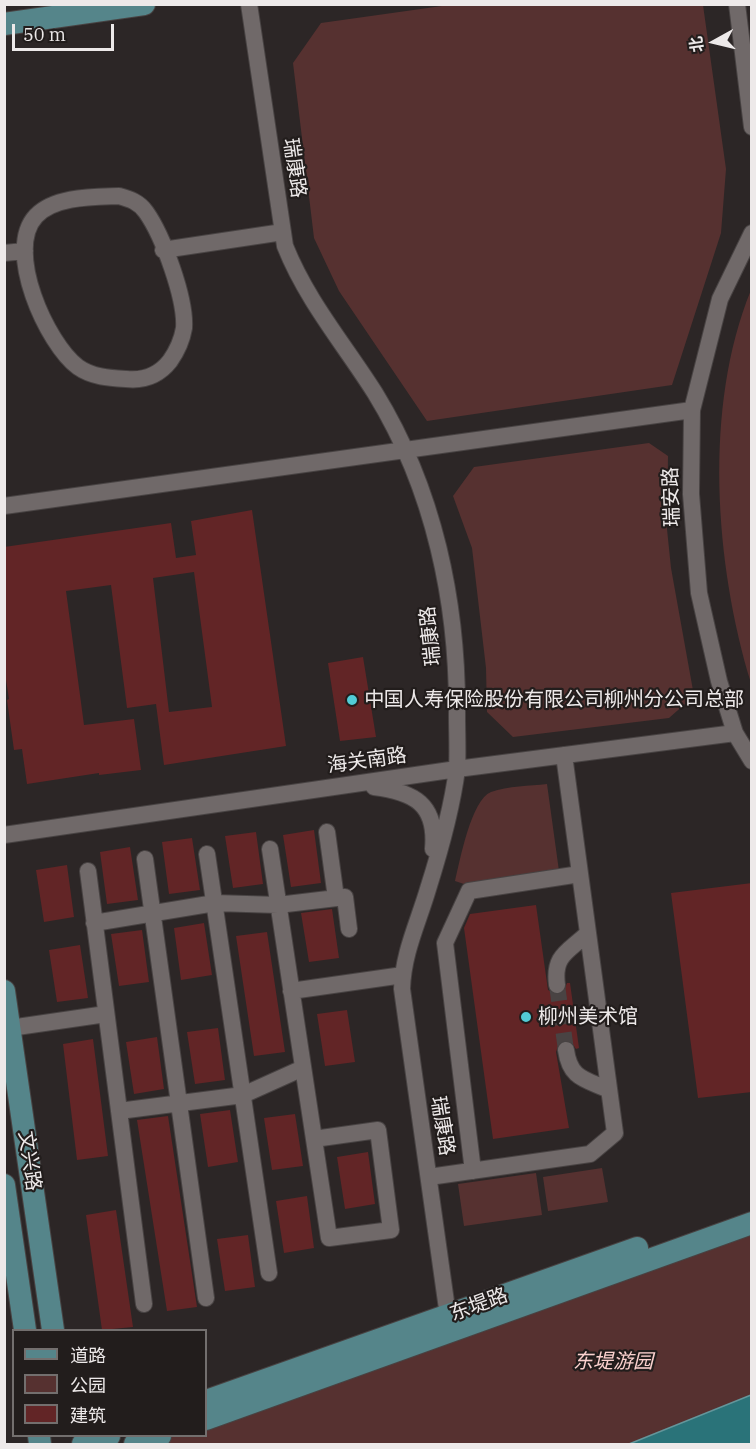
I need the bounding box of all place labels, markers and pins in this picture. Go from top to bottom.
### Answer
place label: 中国人寿保险股份有限公司柳州分公司总部 [364,688,744,712]
marker: 中国人寿保险股份有限公司柳州分公司总部 [345,693,359,707]
place label: 柳州美术馆 [538,1005,638,1029]
marker: 柳州美术馆 [519,1010,533,1024]

